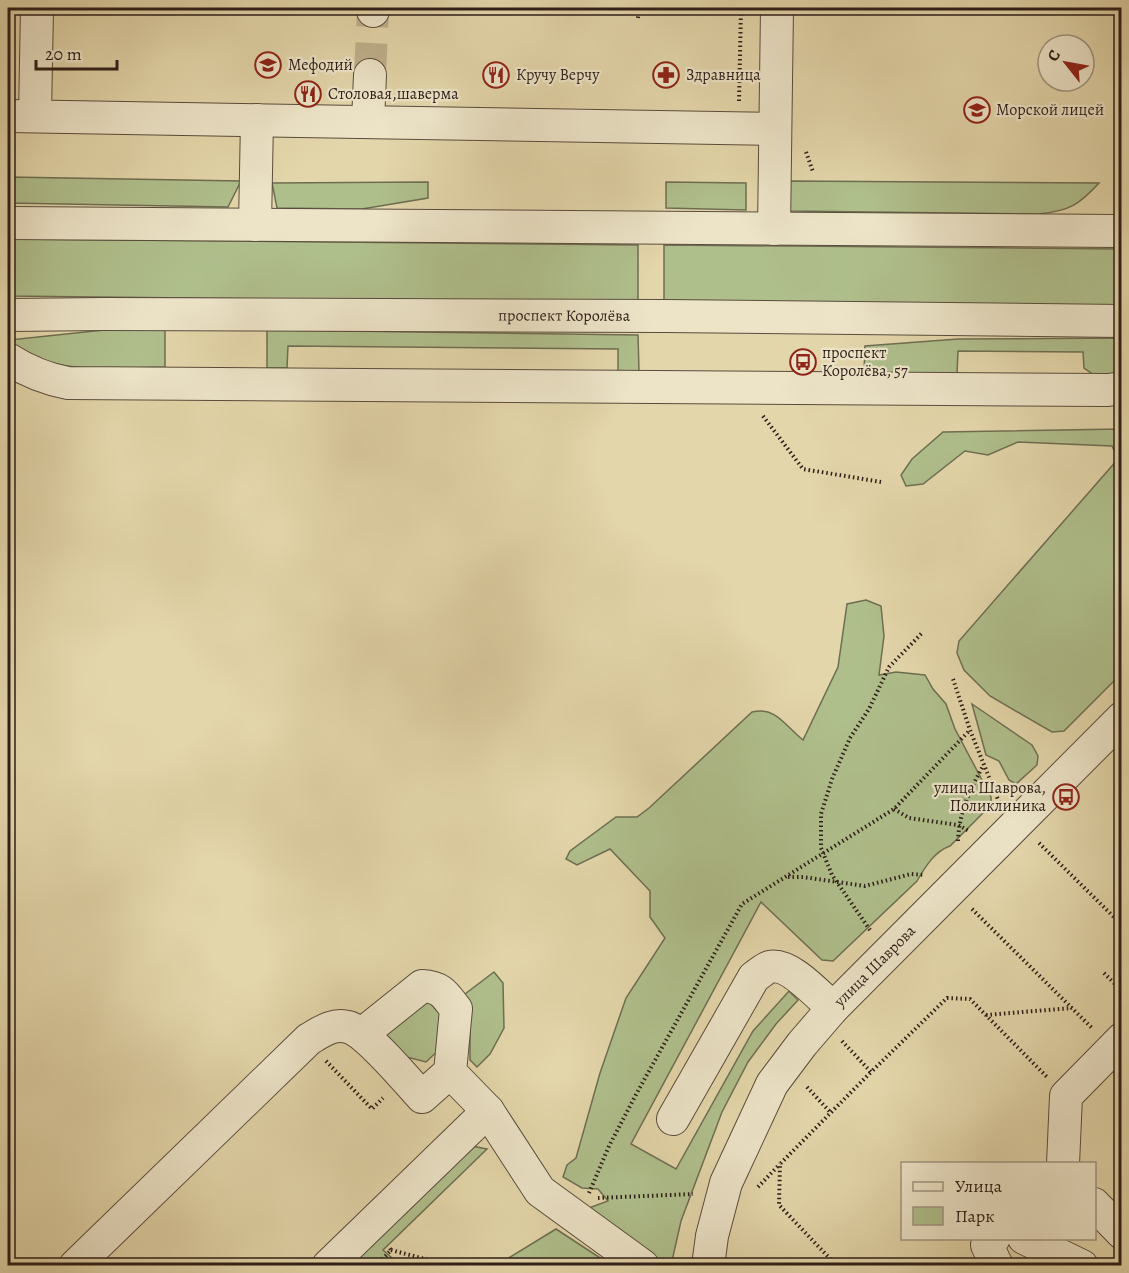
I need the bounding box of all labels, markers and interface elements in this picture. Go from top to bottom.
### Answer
scale bar [36,33,117,71]
north arrow [1036,33,1096,93]
text: 20 m [45,42,82,66]
text: С [1042,46,1066,66]
school or university icon: Мефодий [253,50,283,80]
place label: Мефодий [288,54,353,76]
restaurant icon: Кручу Верчу [481,60,511,90]
pharmacy icon: Здравница [651,60,681,90]
place label: Кручу Верчу [516,64,600,86]
place label: Здравница [686,64,761,86]
restaurant icon: Столовая,шаверма [293,79,323,109]
place label: Столовая,шаверма [328,83,459,105]
school or university icon: Морской лицей [962,95,992,125]
place label: Морской лицей [996,99,1104,121]
street label: проспект Королёва [498,304,631,327]
place label: проспект Королёва, 57 [822,342,908,382]
bus stop icon: проспект Королёва, 57 [788,347,818,377]
place label: улица Шаврова, Поликлиника [933,777,1047,817]
bus stop icon: улица Шаврова, Поликлиника [1051,782,1081,812]
street label: улица Шаврова [828,920,921,1013]
legend [901,1162,1096,1240]
text: Улица [955,1174,1003,1198]
text: Парк [955,1204,995,1228]

